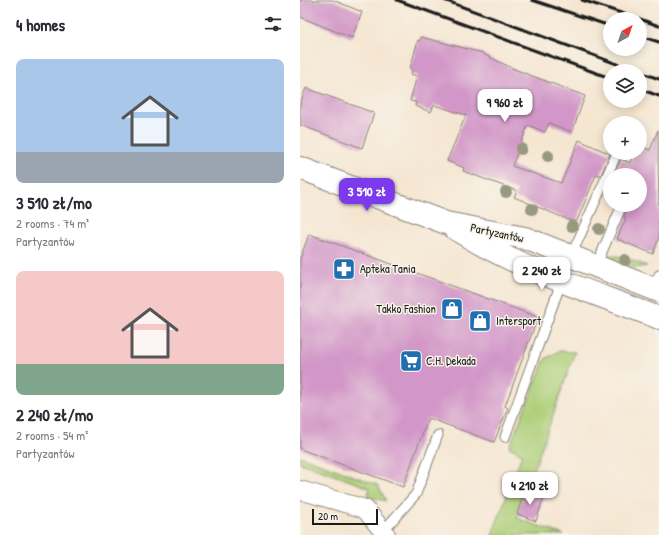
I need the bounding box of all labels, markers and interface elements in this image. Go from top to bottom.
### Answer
north arrow [603,12,647,56]
map controls [603,12,647,212]
text: 4 homes [16,13,65,36]
icon: filters [262,13,284,35]
button: layers [603,64,647,108]
icon: home [114,85,186,157]
pin: 9 960 zł [464,89,546,123]
text: 9 960 zł [486,93,524,111]
button: + [603,116,647,160]
button: − [603,168,647,212]
pin: 3 510 zł [326,178,408,212]
text: 3 510 zł [348,182,386,200]
text: 3 510 zł/mo [16,191,92,214]
text: 2 rooms · 74 m² [16,214,89,232]
street label: Partyzantów [469,219,526,247]
text: Partyzantów [16,232,75,250]
pharmacy icon: Apteka Tania [331,256,357,282]
pin: 2 240 zł [501,257,583,291]
place label: Apteka Tania [360,260,416,277]
text: 2 240 zł [522,261,562,279]
shop icon: Takko Fashion [439,296,465,322]
icon: home [114,297,186,369]
place label: Takko Fashion [376,300,436,317]
shop icon: Intersport [467,308,493,334]
place label: Intersport [496,312,542,329]
supermarket icon: C.H. Dekada [398,348,424,374]
place label: C.H. Dekada [426,352,476,369]
text: 2 240 zł/mo [16,403,93,426]
text: 2 rooms · 54 m² [16,426,88,444]
text: Partyzantów [16,444,75,462]
pin: 4 210 zł [489,472,571,506]
text: 4 210 zł [511,476,549,494]
scale bar [312,507,378,526]
text: 20 m [318,509,338,523]

